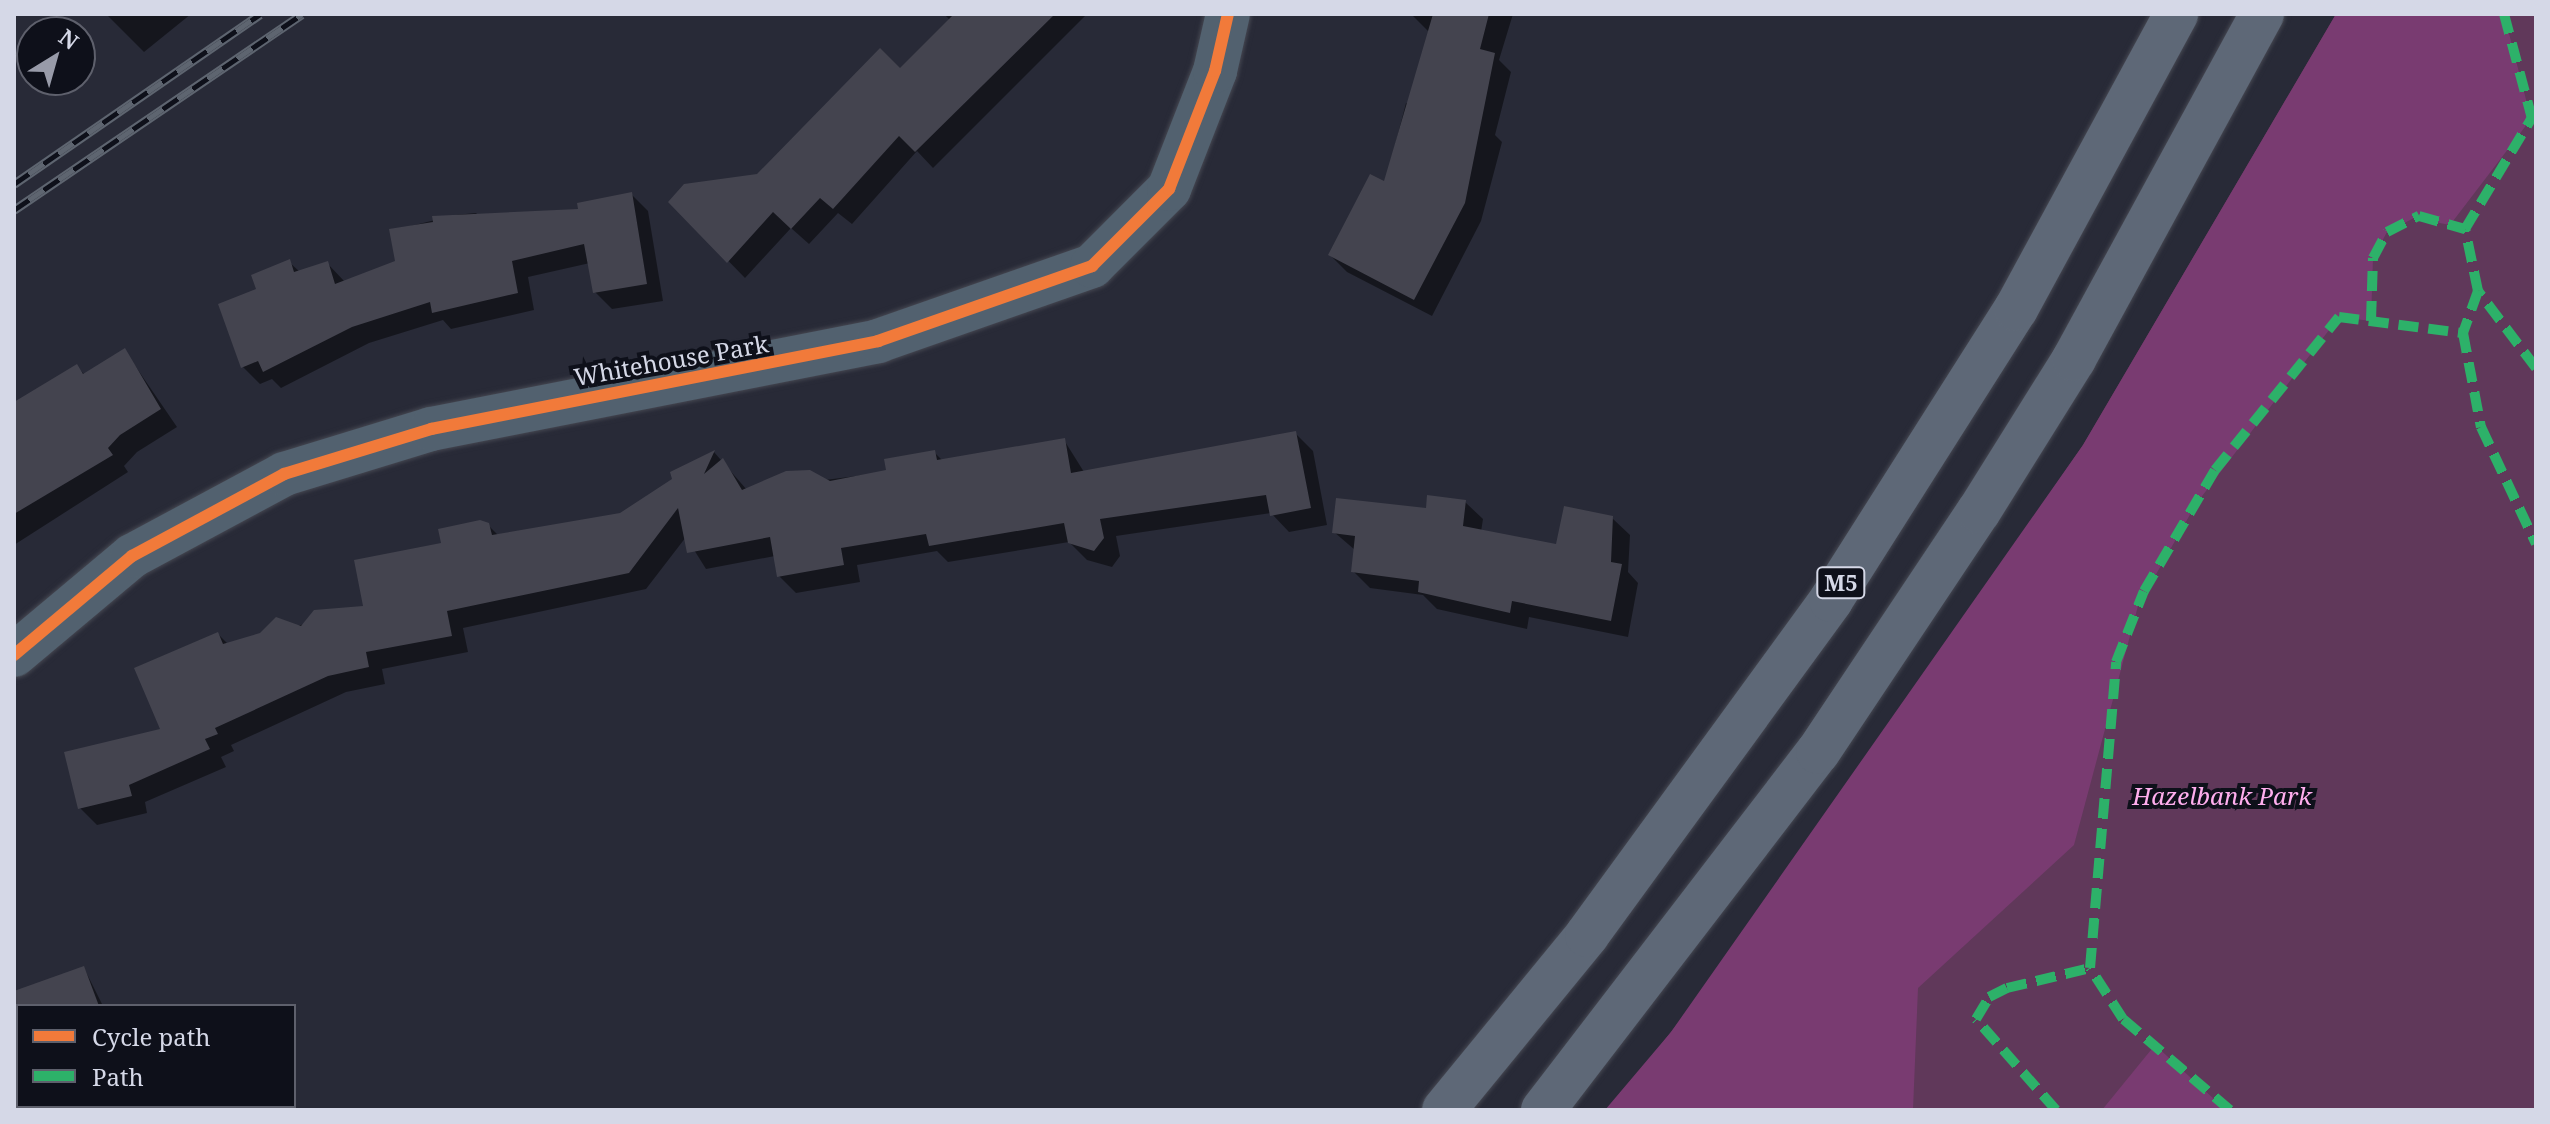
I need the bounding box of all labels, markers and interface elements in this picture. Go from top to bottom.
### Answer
north arrow [16,16,96,96]
text: N [53,21,85,56]
street label: Whitehouse Park [572,329,770,391]
road number: M5 [1815,565,1867,601]
park label: Hazelbank Park [2132,782,2312,810]
legend [16,1004,296,1108]
text: Cycle path [92,1020,211,1053]
text: Path [92,1060,144,1093]

